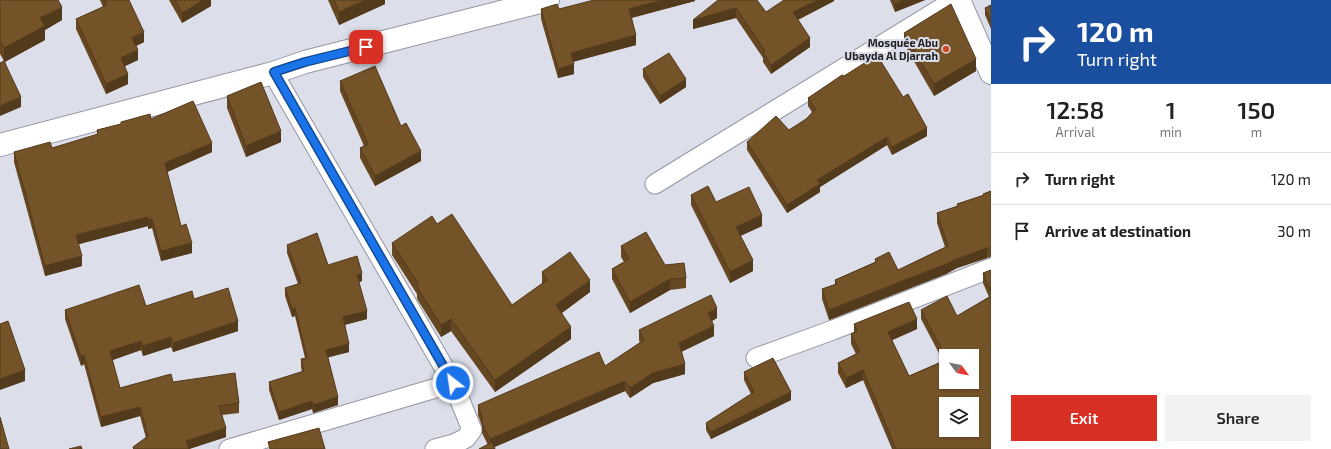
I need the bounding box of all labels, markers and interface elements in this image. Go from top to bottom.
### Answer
text: 120 m [1077,14,1154,48]
icon: right [1011,16,1063,68]
pin [349,30,383,64]
icon: arrive [355,36,377,58]
place label: Mosquée Abu Ubayda Al Djarrah [845,36,938,63]
marker: Mosquée Abu Ubayda Al Djarrah [941,44,951,54]
text: Turn right [1077,48,1157,70]
text: 12:58 [1047,95,1104,124]
text: 1 [1166,95,1176,124]
text: 150 [1237,95,1275,124]
text: Arrival [1056,124,1095,140]
text: min [1160,124,1182,140]
text: m [1251,124,1262,140]
icon: right [1011,168,1033,190]
text: Turn right [1045,170,1115,188]
text: 120 m [1271,170,1311,188]
icon: arrive [1011,220,1033,242]
text: Arrive at destination [1045,222,1191,240]
text: 30 m [1277,222,1311,240]
north arrow [939,349,979,389]
map controls [939,349,979,437]
position arrow [432,362,474,404]
button: Exit [1011,395,1157,441]
button: Share [1165,395,1311,441]
button: layers [939,397,979,437]

